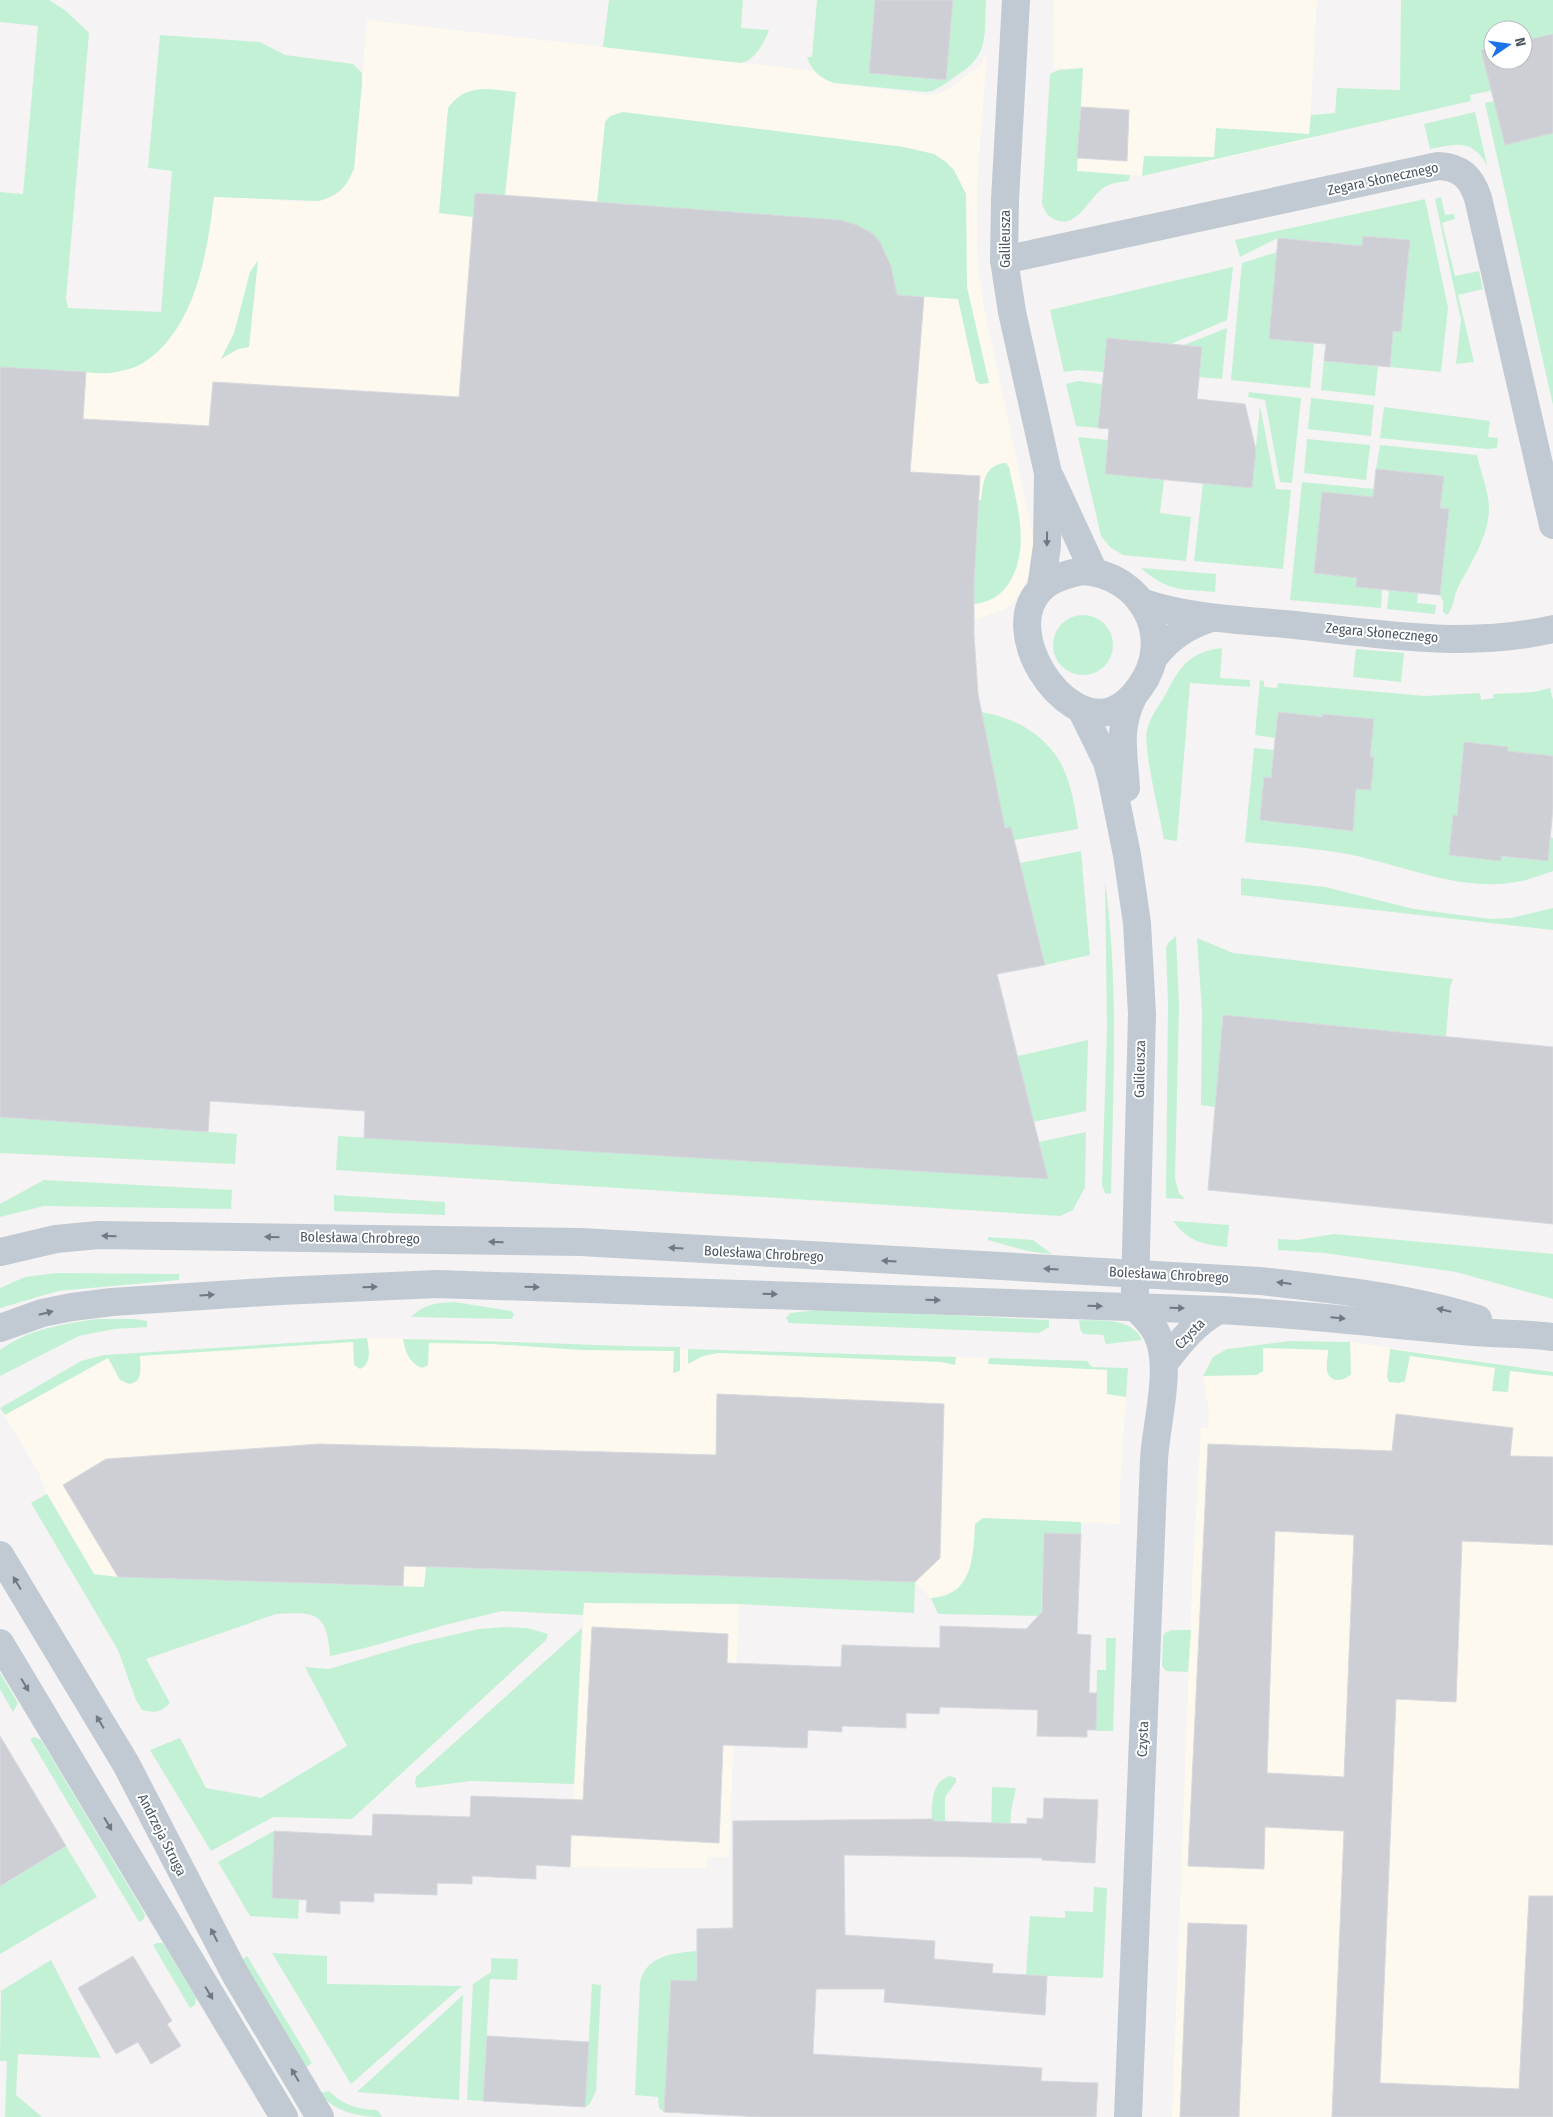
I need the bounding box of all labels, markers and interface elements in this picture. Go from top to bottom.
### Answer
north arrow [1483,20,1533,70]
text: N [1511,36,1529,48]
street label: Zegara Słonecznego [1326,159,1440,199]
street label: Galileusza [997,210,1014,268]
one-way arrow [1043,532,1051,548]
street label: Zegara Słonecznego [1325,620,1439,646]
street label: Galileusza [1131,1040,1149,1098]
street label: Bolesława Chrobrego [300,1228,420,1248]
one-way arrow [101,1231,117,1239]
one-way arrow [263,1232,279,1240]
one-way arrow [488,1238,504,1246]
street label: Bolesława Chrobrego [704,1242,824,1266]
one-way arrow [668,1244,684,1252]
one-way arrow [880,1256,896,1264]
street label: Bolesława Chrobrego [1109,1263,1229,1287]
one-way arrow [1043,1265,1059,1273]
one-way arrow [1276,1279,1292,1287]
one-way arrow [362,1283,378,1291]
one-way arrow [524,1284,540,1292]
one-way arrow [200,1291,216,1299]
one-way arrow [763,1291,779,1299]
one-way arrow [925,1296,941,1304]
one-way arrow [1088,1302,1104,1310]
one-way arrow [1169,1305,1185,1313]
one-way arrow [1437,1306,1452,1314]
one-way arrow [39,1309,54,1317]
one-way arrow [1330,1314,1346,1322]
street label: Czysta [1171,1315,1209,1353]
one-way arrow [12,1577,21,1590]
one-way arrow [21,1677,29,1692]
one-way arrow [96,1716,105,1729]
street label: Czysta [1134,1721,1152,1757]
street label: Andrzeja Struga [134,1791,190,1879]
one-way arrow [104,1818,113,1831]
one-way arrow [210,1928,218,1942]
one-way arrow [205,1987,214,2000]
one-way arrow [291,2069,300,2082]

